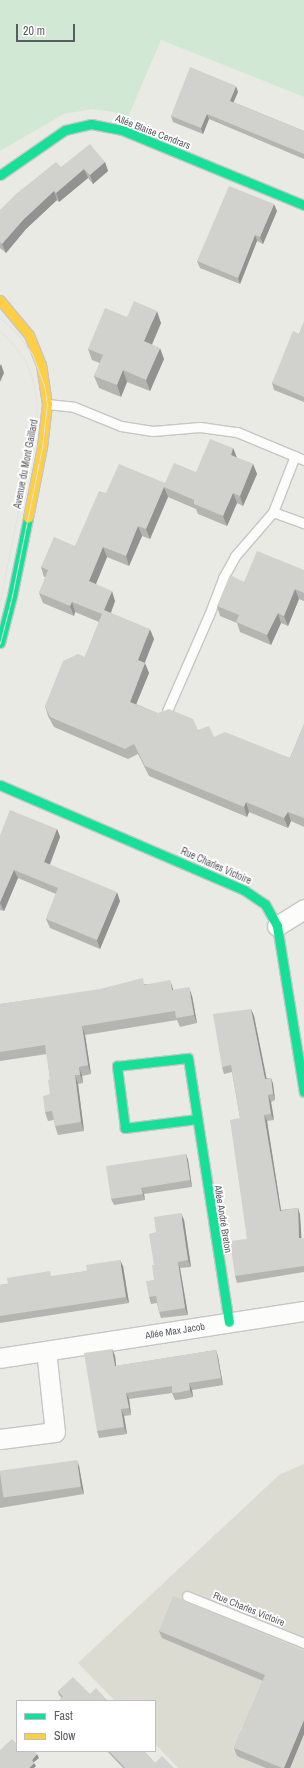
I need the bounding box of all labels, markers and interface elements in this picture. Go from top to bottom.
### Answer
scale bar [18,16,77,42]
text: 20 m [23,23,45,39]
street label: Allée Blaise Cendrars [114,112,192,152]
street label: Avenue du Mont Gaillard [11,418,41,510]
street label: Rue Charles Victoire [179,845,253,887]
street label: Allée André Breton [212,1184,234,1254]
street label: Allée Max Jacob [144,1320,206,1342]
street label: Rue Charles Victoire [212,1589,286,1629]
legend [16,1700,156,1752]
text: Fast [54,1708,73,1724]
text: Slow [54,1728,75,1744]

